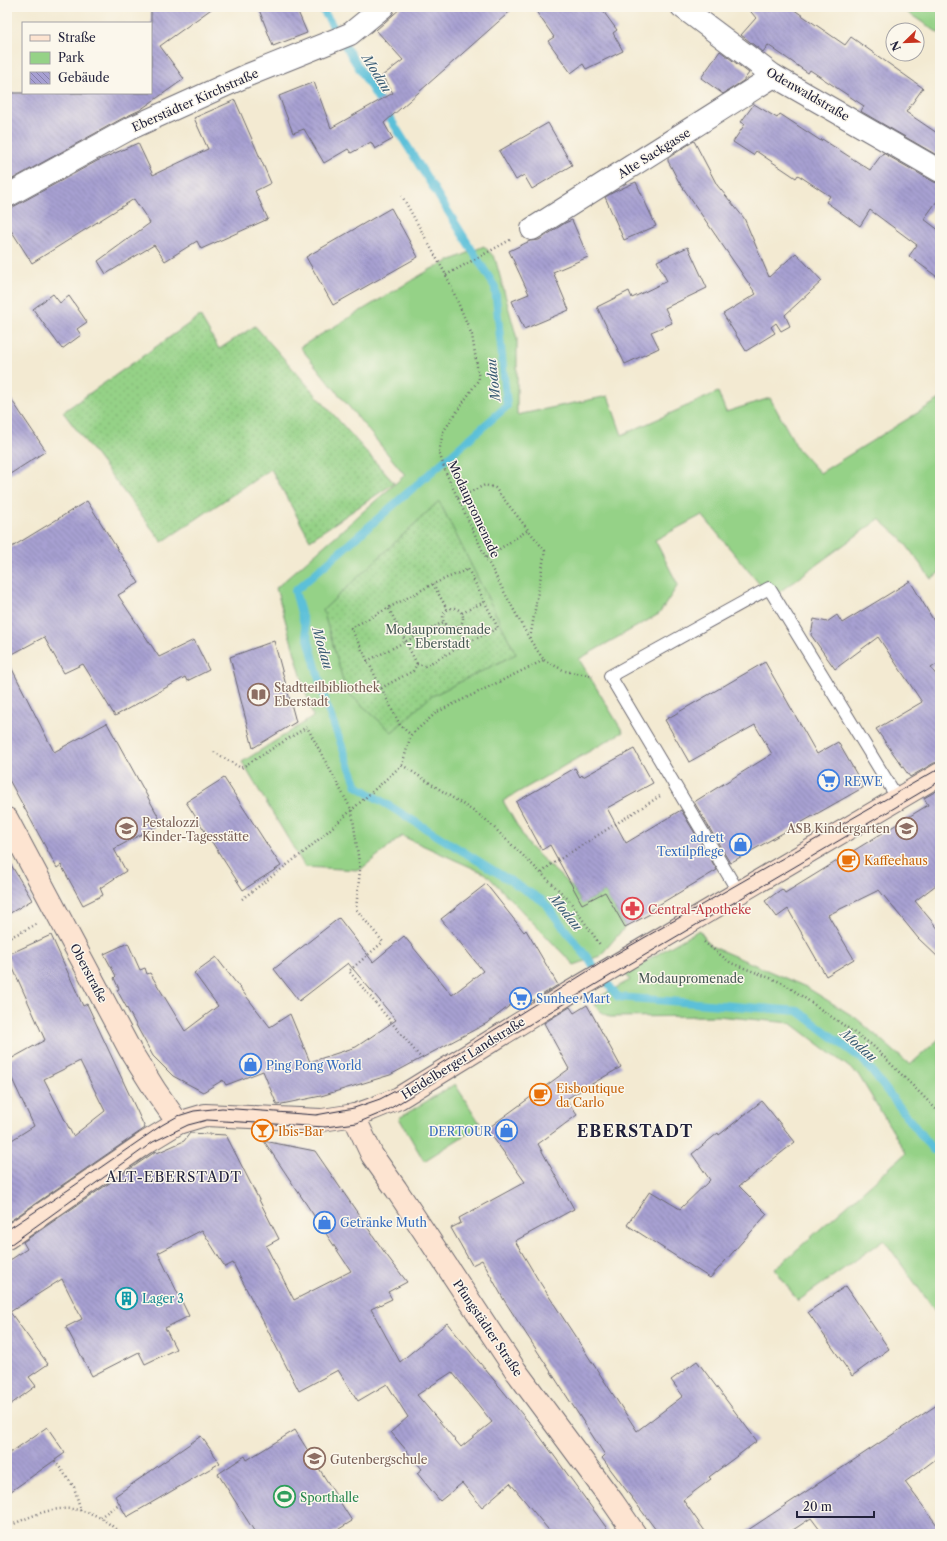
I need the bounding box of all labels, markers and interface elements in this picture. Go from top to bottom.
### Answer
legend [22,22,152,94]
north arrow [885,22,925,62]
text: Straße [58,30,96,45]
text: N [887,38,904,53]
water label: Modau [358,49,395,96]
text: Park [58,50,85,65]
street label: Odenwaldstraße [764,64,853,124]
street label: Eberstädter Kirchstraße [129,65,261,135]
text: Gebäude [58,70,110,85]
street label: Alte Sackgasse [614,125,693,182]
water label: Modau [483,358,503,404]
street label: Modaupromenade [445,458,503,560]
park label: Modaupromenade - Eberstadt [385,622,491,651]
water label: Modau [309,624,337,671]
place label: Stadtteilbibliothek Eberstadt [274,680,381,709]
library icon: Stadtteilbibliothek Eberstadt [246,681,272,707]
supermarket icon: REWE [816,768,842,794]
place label: REWE [844,774,882,789]
place label: Pestalozzi Kinder-Tagesstätte [142,815,249,844]
school or university icon: ASB Kindergarten [893,815,919,841]
school or university icon: Pestalozzi Kinder-Tagesstätte [113,816,139,842]
place label: ASB Kindergarten [786,821,890,836]
place label: adrett Textilpflege [657,830,725,859]
shop icon: adrett Textilpflege [727,831,753,857]
cafe icon: Kaffeehaus [835,847,861,873]
place label: Kaffeehaus [864,853,928,868]
water label: Modau [545,889,586,934]
pharmacy icon: Central-Apotheke [620,896,646,922]
place label: Central-Apotheke [648,902,751,917]
street label: Oberstraße [67,941,111,1005]
park label: Modaupromenade [638,971,744,986]
supermarket icon: Sunhee Mart [507,985,533,1011]
place label: Sunhee Mart [536,991,611,1006]
street label: Heidelberger Landstraße [398,1014,528,1102]
water label: Modau [836,1024,881,1065]
shop icon: Ping Pong World [238,1052,264,1078]
place label: Ping Pong World [266,1058,362,1073]
place label: Eisboutique da Carlo [556,1081,625,1110]
cafe icon: Eisboutique da Carlo [527,1082,553,1108]
bar icon: Ibis-Bar [250,1118,276,1144]
shop icon: DERTOUR [494,1118,520,1144]
district label: EBERSTADT [577,1121,693,1141]
place label: Ibis-Bar [278,1124,324,1139]
place label: DERTOUR [429,1124,493,1139]
district label: ALT-EBERSTADT [105,1168,242,1186]
shop icon: Getränke Muth [312,1209,338,1235]
place label: Getränke Muth [340,1215,427,1230]
street label: Pfungstädter Straße [450,1277,526,1379]
building icon: Lager 3 [114,1285,140,1311]
place label: Lager 3 [142,1291,184,1306]
school or university icon: Gutenbergschule [301,1446,327,1472]
place label: Gutenbergschule [330,1452,428,1467]
sports icon: Sporthalle [272,1484,298,1510]
place label: Sporthalle [300,1490,359,1505]
scale bar [797,1493,874,1519]
text: 20 m [803,1499,832,1514]

